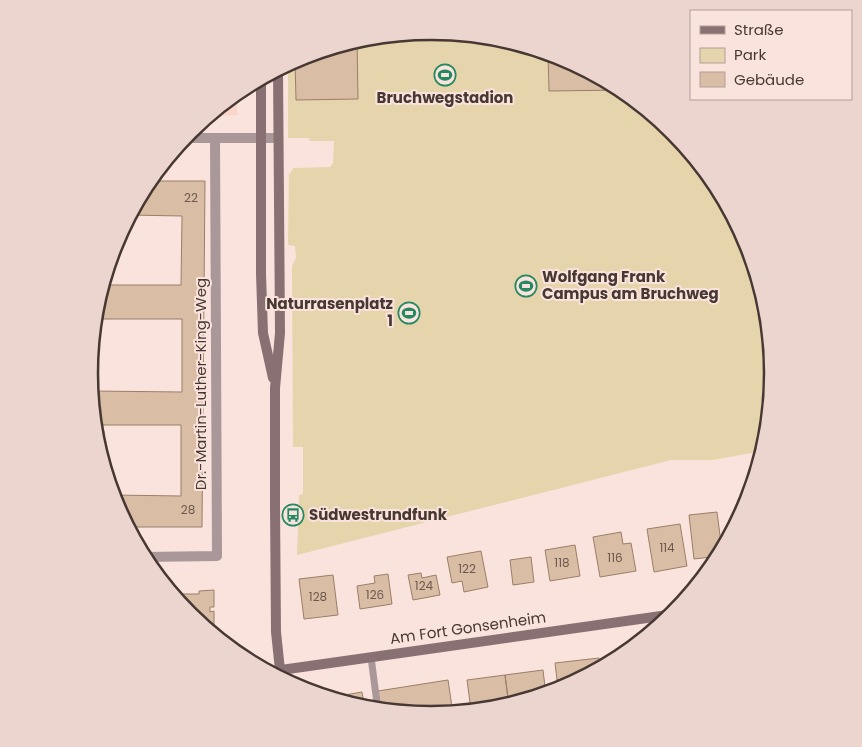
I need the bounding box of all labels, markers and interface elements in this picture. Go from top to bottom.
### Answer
legend [690,10,852,100]
text: Straße [734,19,784,40]
text: Park [734,44,766,65]
sports icon: Bruchwegstadion [433,63,457,87]
text: Gebäude [734,69,804,90]
place label: Bruchwegstadion [377,87,513,108]
house number: 22 [184,189,198,206]
place label: Wolfgang Frank Campus am Bruchweg [542,266,719,304]
sports icon: Wolfgang Frank Campus am Bruchweg [514,274,538,298]
street label: Dr.-Martin-Luther-King-Weg [190,278,211,490]
place label: Naturrasenplatz 1 [266,293,393,331]
sports icon: Naturrasenplatz 1 [397,301,421,325]
house number: 28 [181,501,195,518]
bus stop icon: Südwestrundfunk [281,503,305,527]
place label: Südwestrundfunk [309,504,448,525]
house number: 114 [659,539,675,556]
house number: 116 [607,549,623,566]
house number: 118 [554,554,570,571]
house number: 122 [458,560,476,577]
house number: 124 [415,577,434,594]
house number: 126 [366,586,384,603]
house number: 128 [309,588,327,605]
street label: Am Fort Gonsenheim [389,606,547,649]

